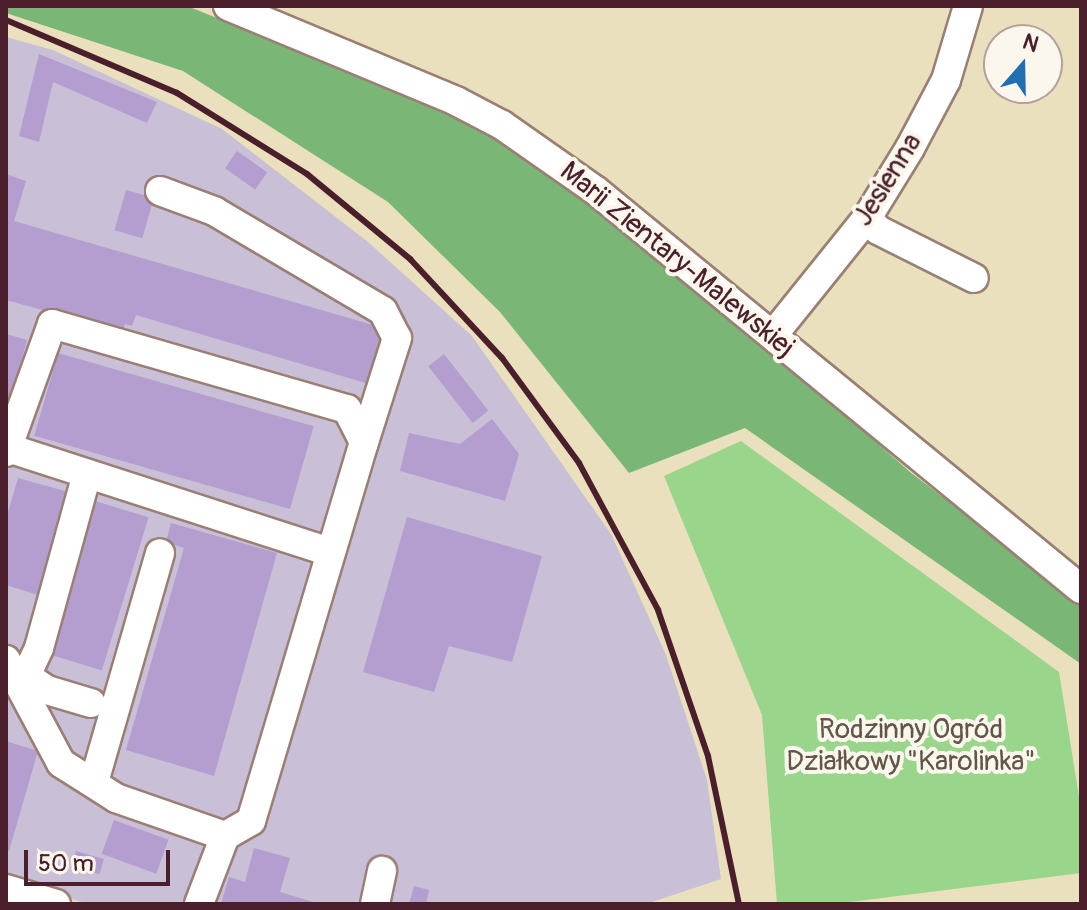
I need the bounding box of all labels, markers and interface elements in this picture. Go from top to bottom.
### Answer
north arrow [983,24,1063,104]
text: N [1019,28,1042,59]
street label: Jesienna [847,128,929,232]
street label: Marii Zientary-Malewskiej [553,155,801,365]
park label: Rodzinny Ogród Działkowy "Karolinka" [786,713,1036,779]
scale bar [28,834,174,884]
text: 50 m [38,849,94,878]

